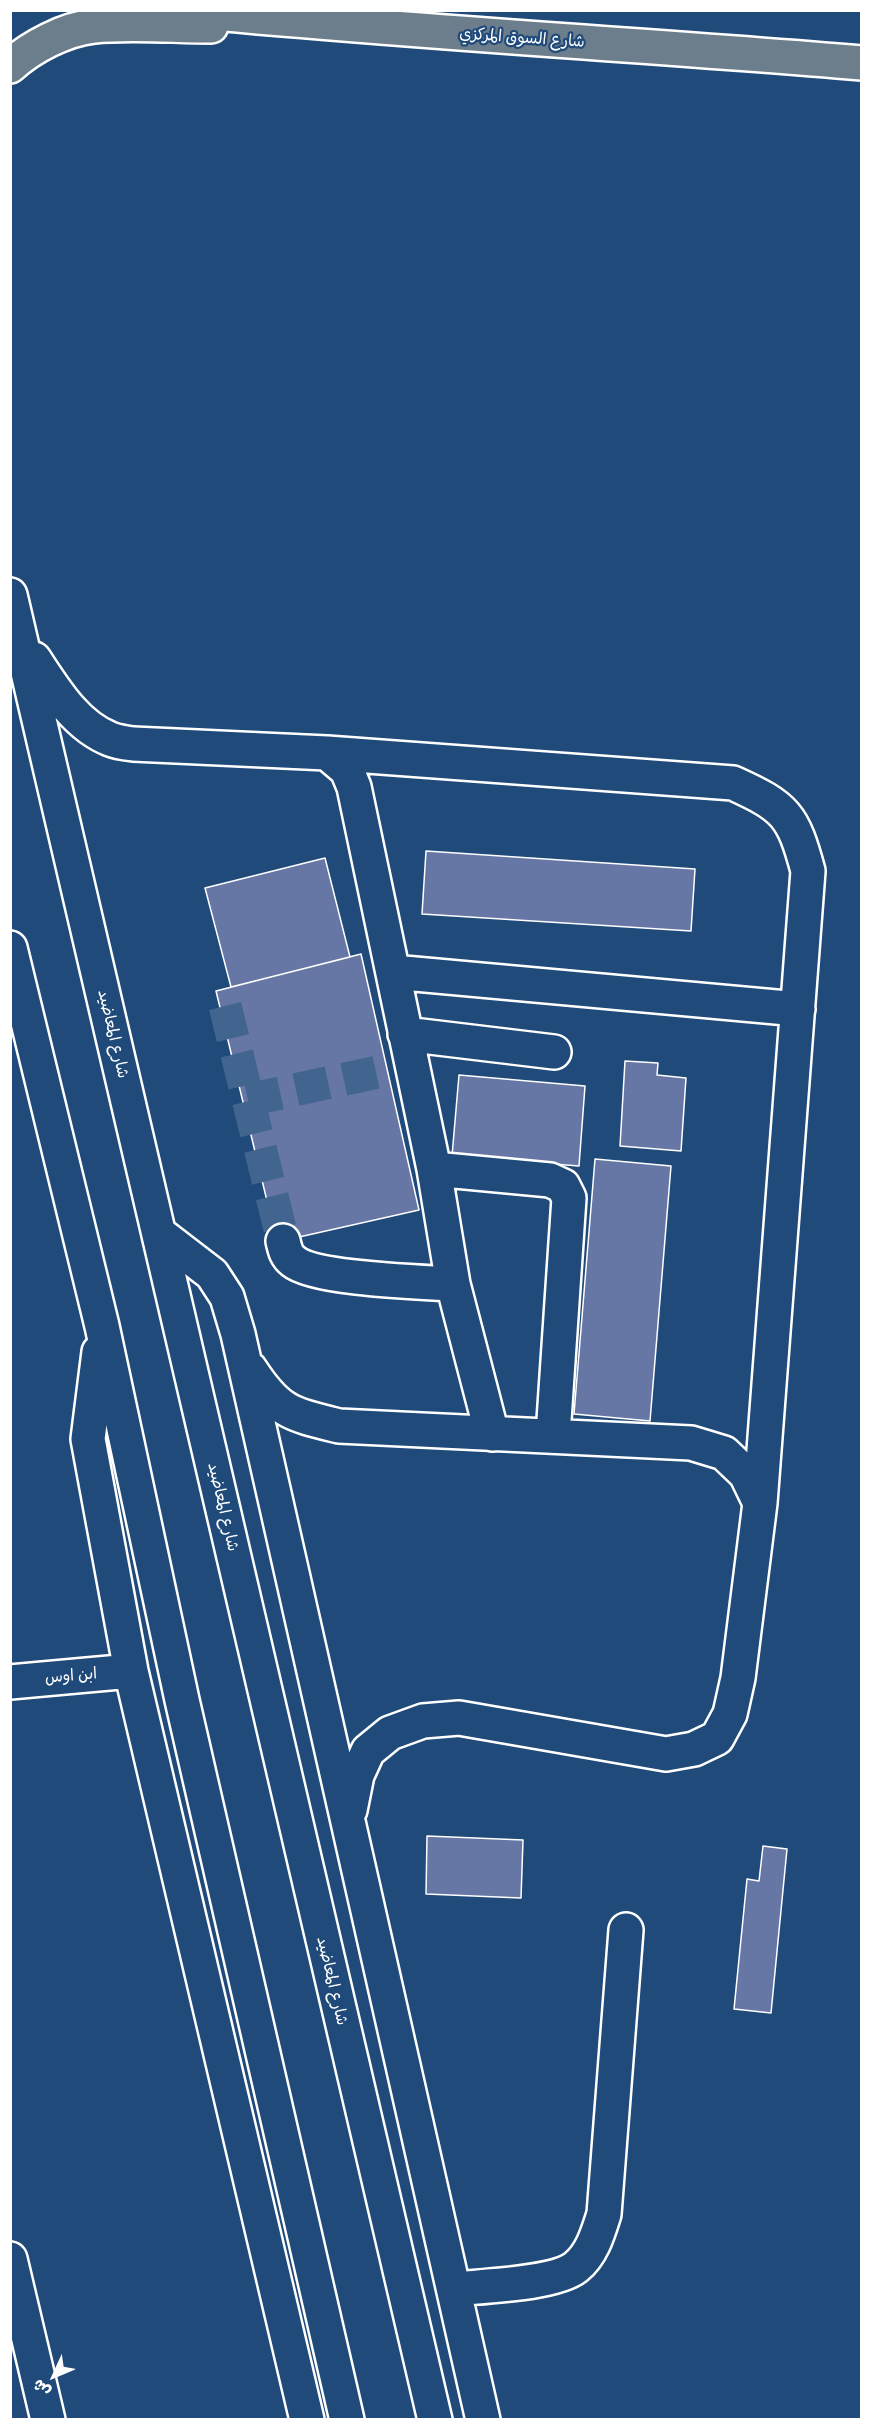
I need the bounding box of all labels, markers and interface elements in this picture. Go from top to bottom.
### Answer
street label: شارع السوق المركزي [459,24,585,52]
street label: شارع المعاضيد [93,988,133,1080]
street label: شارع المعاضيد [203,1461,243,1553]
street label: ابن اوس [44,1664,98,1688]
street label: شارع المعاضيد [312,1935,352,2027]
north arrow [24,2346,84,2406]
text: ش [28,2375,54,2402]

